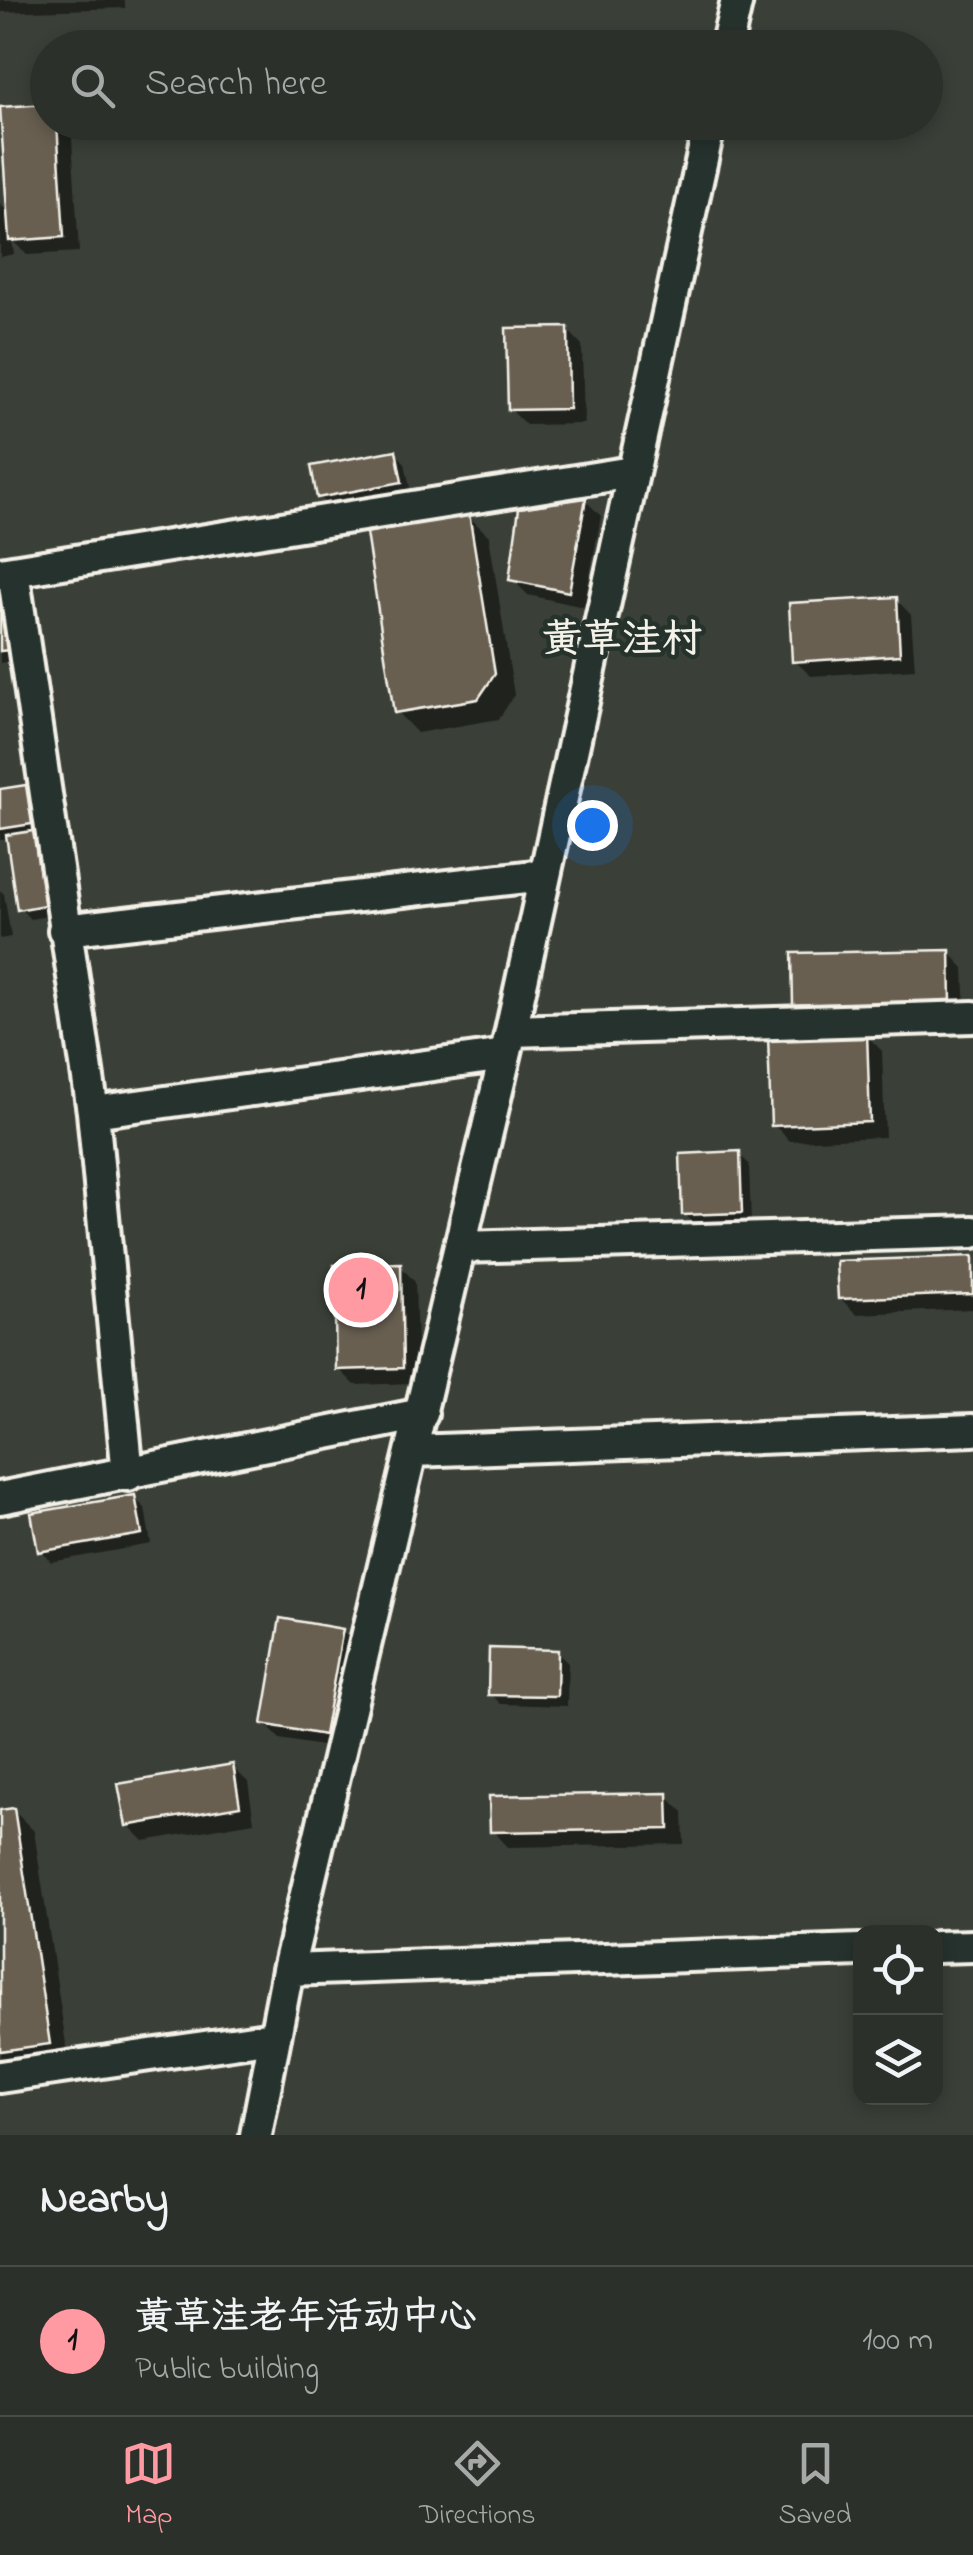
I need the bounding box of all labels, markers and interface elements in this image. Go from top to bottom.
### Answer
search box [30,30,943,140]
text: Search here [145,57,327,113]
icon: search [65,58,120,113]
district label: 黄草洼村 [542,612,702,671]
your location [567,800,618,851]
pin: 1 [328,1252,394,1328]
map controls [853,1925,943,2105]
button: locate [853,1925,943,2015]
button: layers [853,2015,943,2105]
text: Nearby [40,2170,168,2231]
text: 黄草洼老年活动中心 [135,2291,477,2347]
text: 1 [67,2318,78,2365]
text: 100 m [862,2318,933,2365]
text: Public building [135,2347,319,2394]
tab: Map [121,2436,176,2537]
tab: Directions [419,2436,536,2537]
tab: Saved [779,2436,852,2537]

